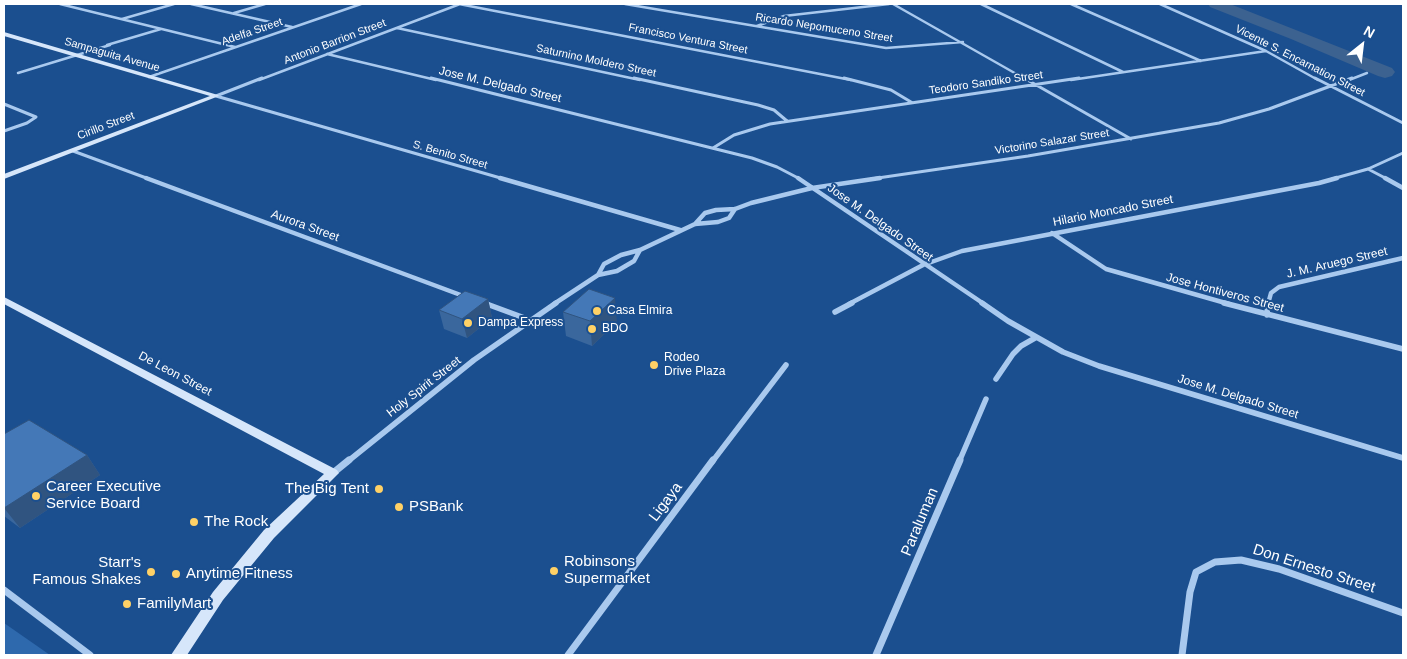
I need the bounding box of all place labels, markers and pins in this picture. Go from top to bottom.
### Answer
place label: Casa Elmira [607,304,672,318]
marker: Casa Elmira [591,305,603,317]
place label: Dampa Express [478,316,563,330]
marker: Dampa Express [462,317,474,329]
place label: BDO [602,322,628,336]
marker: BDO [586,323,598,335]
place label: Rodeo Drive Plaza [664,351,725,379]
marker: Rodeo Drive Plaza [648,359,660,371]
place label: Career Executive Service Board [46,478,161,513]
place label: The Big Tent [285,480,369,498]
marker: The Big Tent [373,483,385,495]
marker: Career Executive Service Board [30,490,42,502]
place label: PSBank [409,498,463,516]
marker: PSBank [393,501,405,513]
place label: The Rock [204,513,268,531]
marker: The Rock [188,516,200,528]
place label: Robinsons Supermarket [564,553,650,588]
place label: Starr's Famous Shakes [33,554,141,589]
place label: Anytime Fitness [186,565,293,583]
marker: Robinsons Supermarket [548,565,560,577]
marker: Starr's Famous Shakes [145,566,157,578]
marker: Anytime Fitness [170,568,182,580]
place label: FamilyMart [137,595,211,613]
marker: FamilyMart [121,598,133,610]

